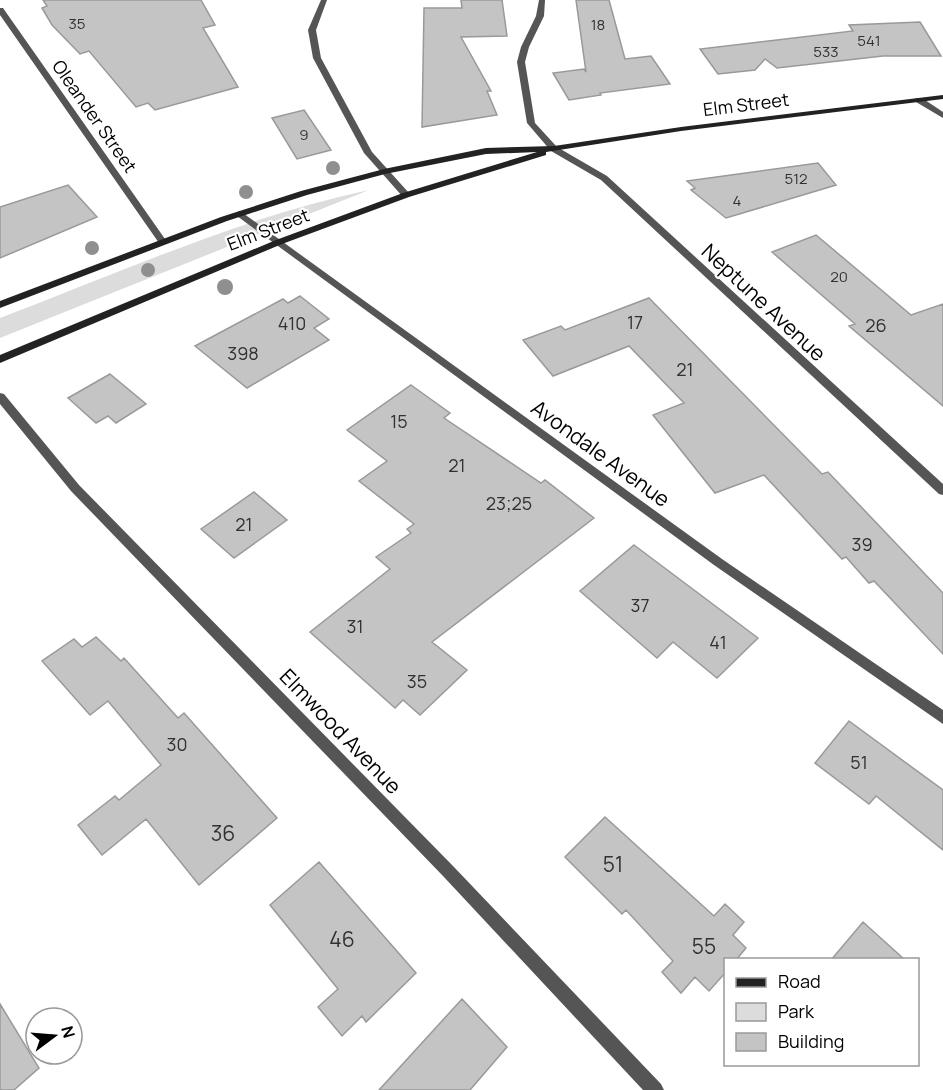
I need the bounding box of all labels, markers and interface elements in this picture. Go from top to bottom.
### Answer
house number: 35 [69,13,85,34]
house number: 18 [591,14,605,35]
house number: 541 [857,30,881,51]
house number: 533 [813,41,839,62]
street label: Oleander Street [47,55,143,177]
street label: Elm Street [702,87,790,121]
house number: 9 [299,124,309,145]
house number: 512 [784,168,808,189]
house number: 4 [733,190,742,211]
street label: Elm Street [223,202,313,256]
street label: Neptune Avenue [696,237,832,367]
house number: 20 [830,266,848,287]
house number: 17 [627,310,643,334]
house number: 410 [278,311,306,335]
house number: 26 [865,313,887,337]
house number: 398 [227,341,259,365]
house number: 21 [676,357,694,381]
street label: Avondale Avenue [526,393,676,513]
house number: 15 [390,409,408,433]
house number: 21 [448,453,466,477]
house number: 23;25 [486,491,532,515]
house number: 21 [235,512,253,536]
house number: 39 [851,532,873,556]
house number: 37 [631,593,650,617]
house number: 31 [347,614,363,638]
house number: 41 [709,630,727,654]
street label: Elmwood Avenue [274,662,408,800]
house number: 35 [407,669,427,693]
house number: 30 [167,732,187,756]
house number: 51 [850,750,868,774]
house number: 36 [211,819,235,847]
house number: 51 [603,850,623,878]
house number: 46 [329,925,355,953]
house number: 55 [692,932,716,960]
legend [724,958,919,1066]
text: Road [778,969,821,993]
text: Park [778,999,815,1023]
north arrow [24,1006,84,1066]
text: N [56,1023,81,1040]
text: Building [778,1029,844,1053]

